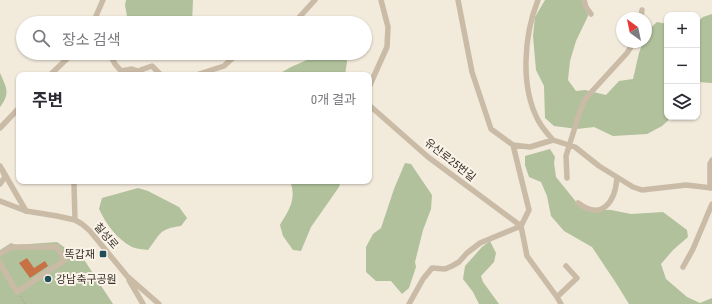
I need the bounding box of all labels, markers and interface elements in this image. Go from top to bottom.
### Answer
north arrow [616,12,652,48]
map controls [664,12,700,120]
button: + [664,12,700,48]
search box [16,16,372,60]
icon: search [30,27,52,49]
text: 장소 검색 [62,31,121,49]
button: − [664,48,700,84]
button: layers [664,84,700,120]
text: 주변 [32,90,63,110]
text: 0개 결과 [311,92,356,107]
street label: 유산로25번길 [422,136,478,184]
street label: 칠성로 [91,220,121,252]
place label: 똑갑재 [65,248,95,261]
marker: 똑갑재 [98,249,108,259]
place label: 강남축구공원 [56,273,117,286]
marker: 강남축구공원 [43,274,53,284]

